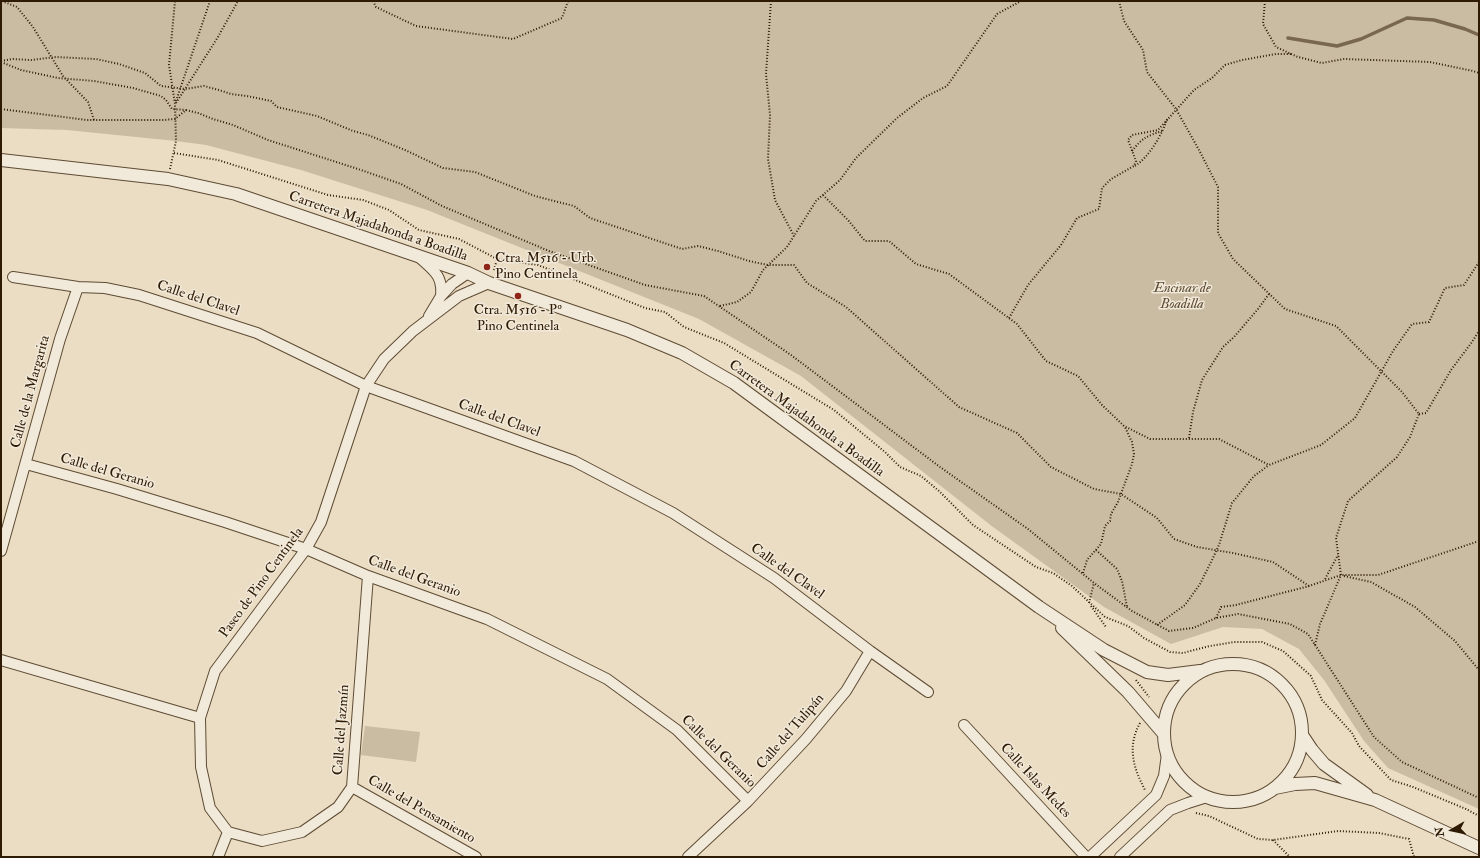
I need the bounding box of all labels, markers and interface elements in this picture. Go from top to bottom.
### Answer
street label: Carretera Majadahonda a Boadilla [286,188,470,266]
place label: Ctra. M516 - Urb. Pino Centinela [495,251,596,284]
marker: Ctra. M516 - Urb. Pino Centinela [482,262,492,272]
street label: Calle del Clavel [155,278,241,320]
park label: Encinar de Boadilla [1153,281,1211,314]
marker: Ctra. M516 - Pº Pino Centinela [513,291,523,301]
place label: Ctra. M516 - Pº Pino Centinela [474,303,562,336]
street label: Calle de la Margarita [8,334,54,450]
street label: Carretera Majadahonda a Boadilla [725,357,887,481]
street label: Calle del Clavel [456,396,542,442]
street label: Calle del Geranio [58,451,156,493]
street label: Paseo de Pino Centinela [216,525,308,641]
street label: Calle del Clavel [747,540,827,604]
street label: Calle del Geranio [365,552,463,602]
street label: Calle del Jazmín [330,684,354,776]
street label: Calle del Tulipán [754,691,828,773]
street label: Calle del Geranio [677,712,759,792]
street label: Calle Islas Medes [996,740,1074,822]
street label: Calle del Pensamiento [364,772,478,848]
north arrow [1432,810,1472,850]
text: N [1432,826,1447,838]

